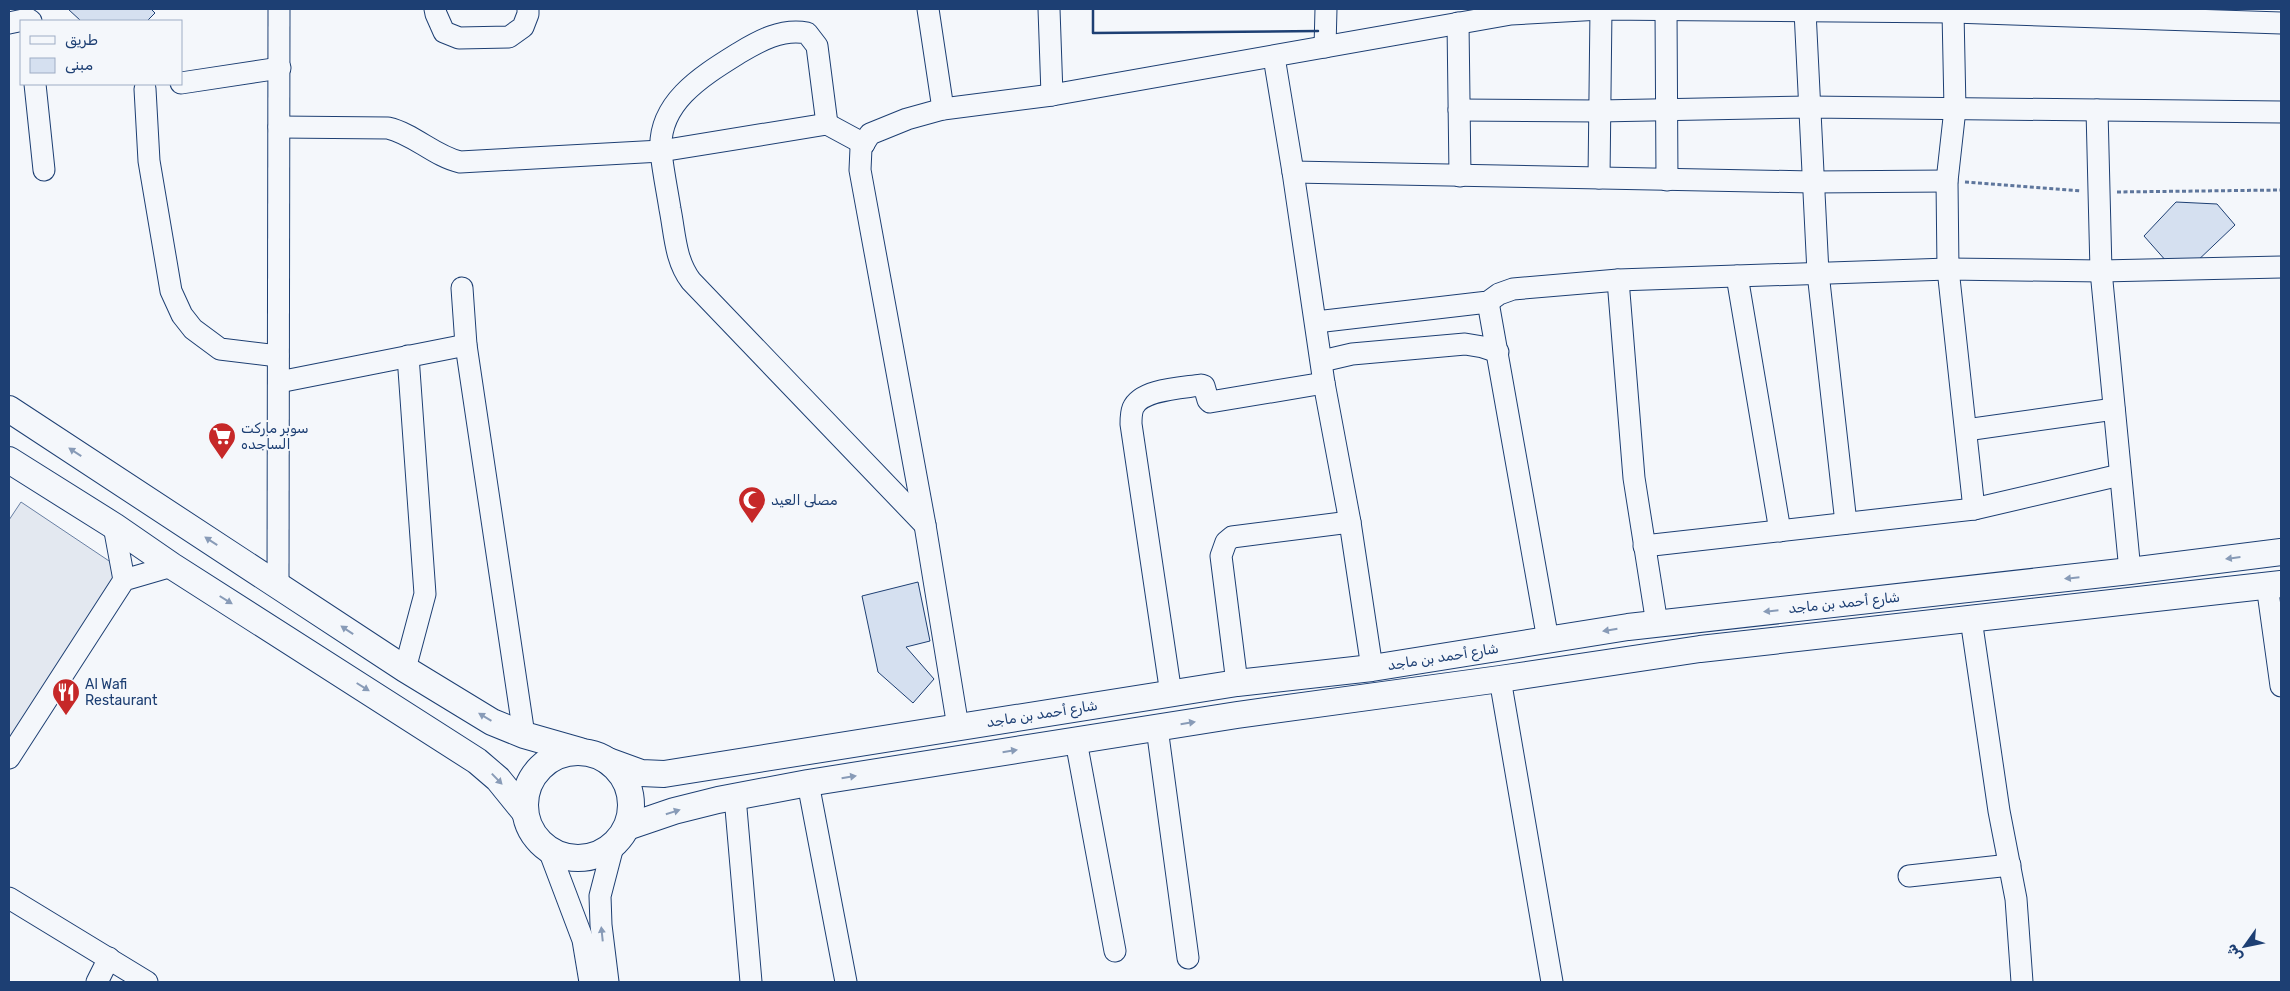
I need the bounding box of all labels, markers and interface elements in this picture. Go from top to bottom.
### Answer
legend [20,20,182,85]
text: طريق [65,31,98,49]
text: مبنى [65,56,93,74]
place label: سوبر ماركت الساجده [241,420,309,453]
supermarket icon: سوبر ماركت الساجده [207,421,237,460]
one-way arrow [69,448,82,457]
mosque icon: مصلى العيد [737,485,767,524]
place label: مصلى العيد [771,492,838,509]
one-way arrow [205,537,218,546]
one-way arrow [2225,554,2241,562]
one-way arrow [2063,574,2079,582]
street label: شارع أحمد بن ماجد [1787,589,1901,619]
one-way arrow [220,595,233,605]
one-way arrow [1763,607,1779,615]
one-way arrow [340,626,354,635]
one-way arrow [1601,627,1617,635]
street label: شارع أحمد بن ماجد [1386,640,1500,676]
place label: Al Wafi Restaurant [85,676,158,709]
restaurant icon: Al Wafi Restaurant [51,677,81,716]
one-way arrow [357,683,370,692]
street label: شارع أحمد بن ماجد [985,697,1099,733]
one-way arrow [478,713,491,722]
one-way arrow [1180,719,1196,727]
one-way arrow [1002,747,1018,755]
one-way arrow [842,772,858,780]
one-way arrow [491,773,503,785]
one-way arrow [666,807,681,815]
north arrow [2220,921,2270,971]
one-way arrow [598,926,606,942]
text: ش [2222,941,2246,965]

